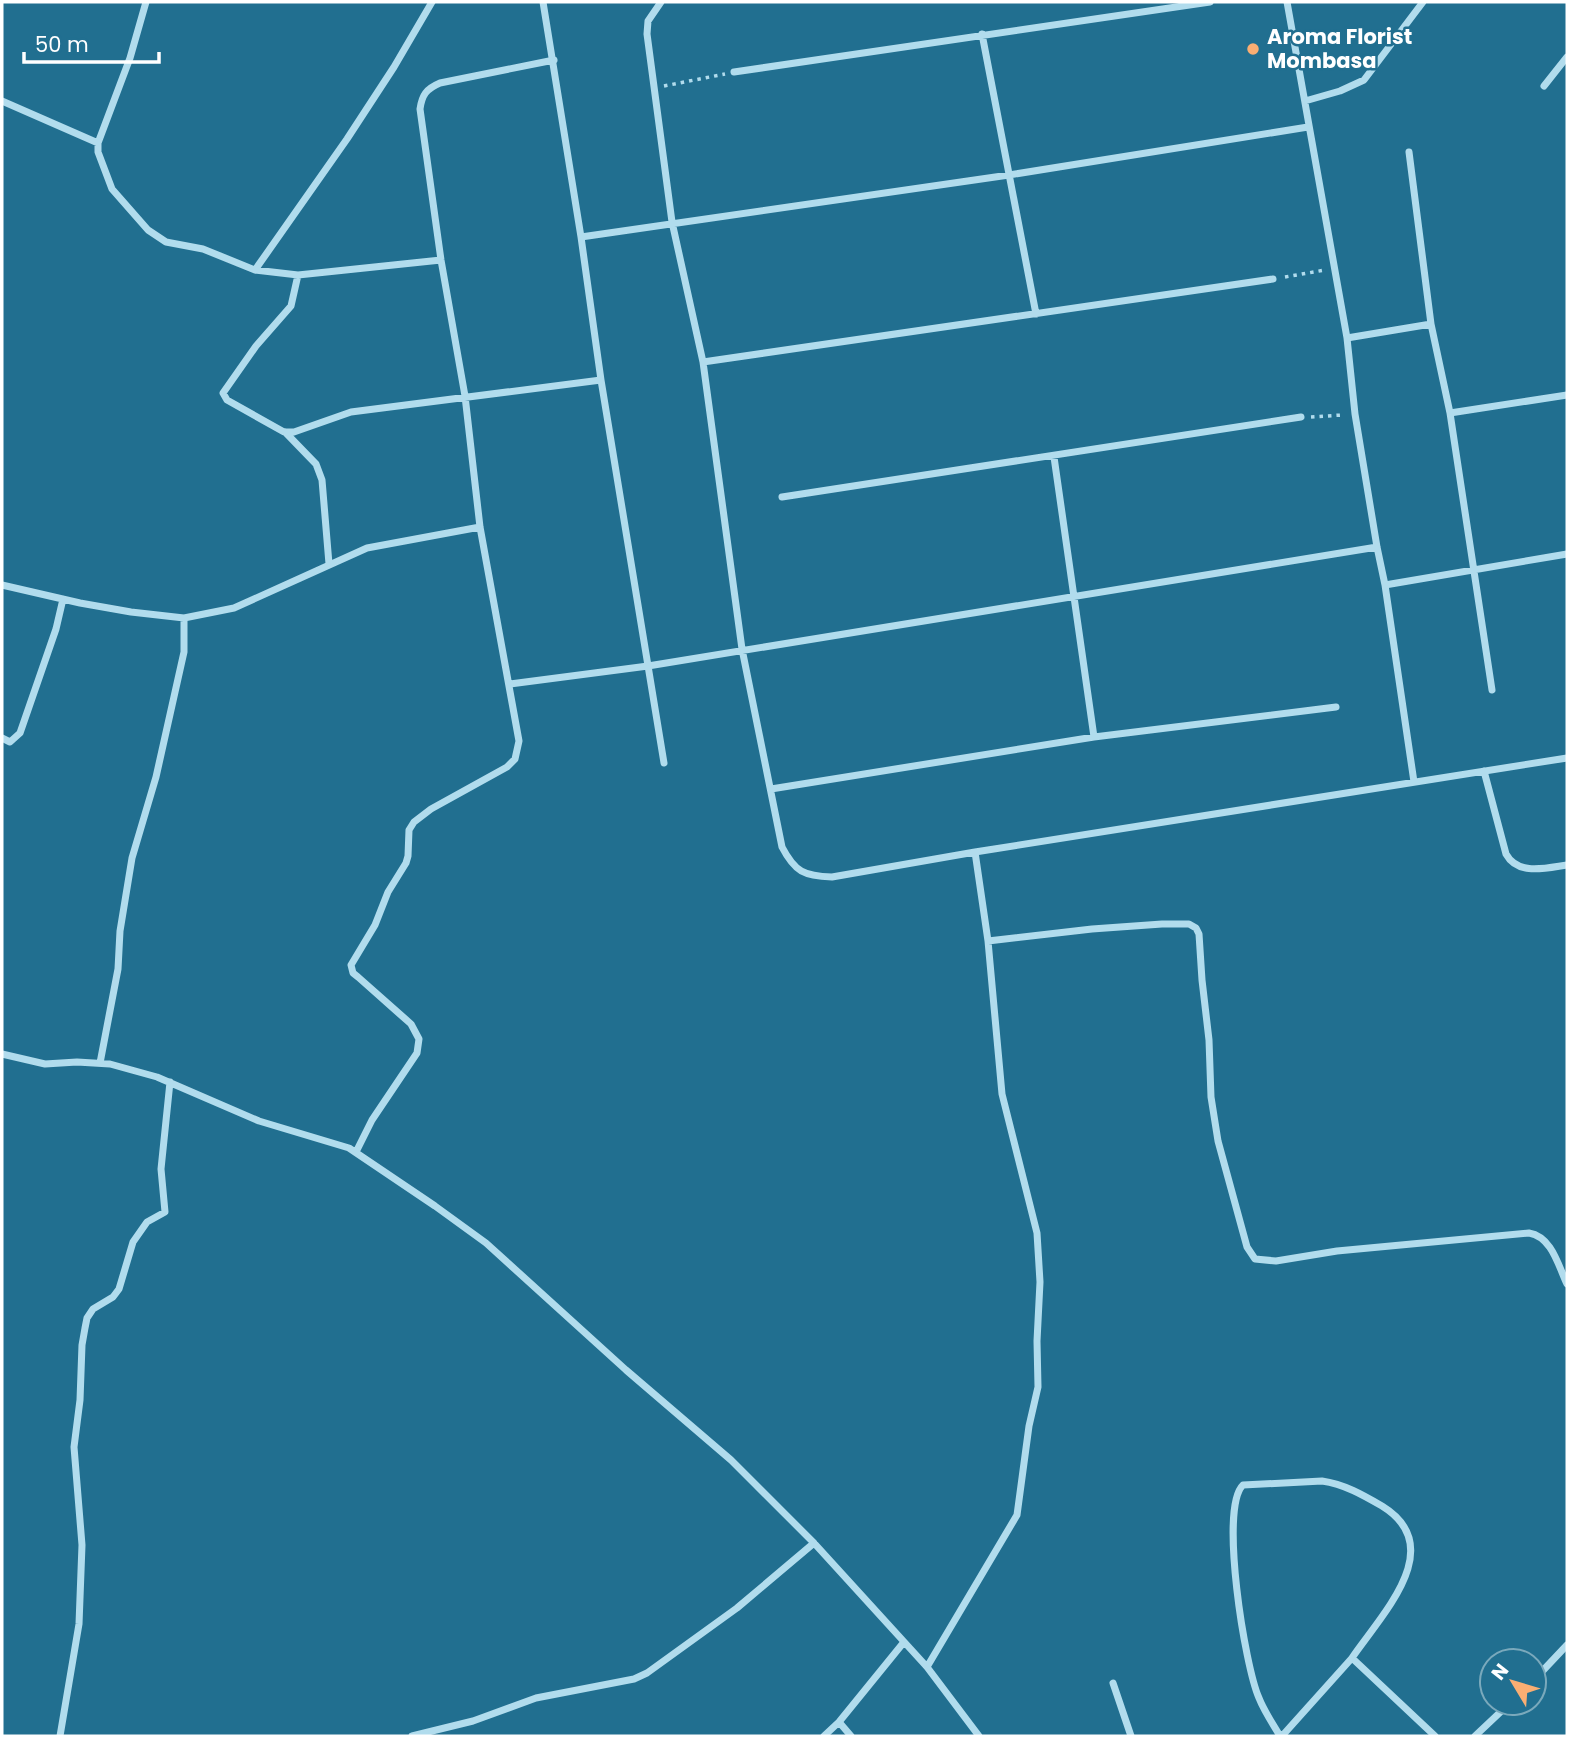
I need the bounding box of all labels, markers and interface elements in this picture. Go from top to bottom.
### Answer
scale bar [24,21,159,65]
place label: Aroma Florist Mombasa [1267,22,1412,75]
text: 50 m [35,30,89,59]
marker: Aroma Florist Mombasa [1245,41,1261,57]
north arrow [1478,1647,1548,1717]
text: N [1485,1658,1515,1686]

